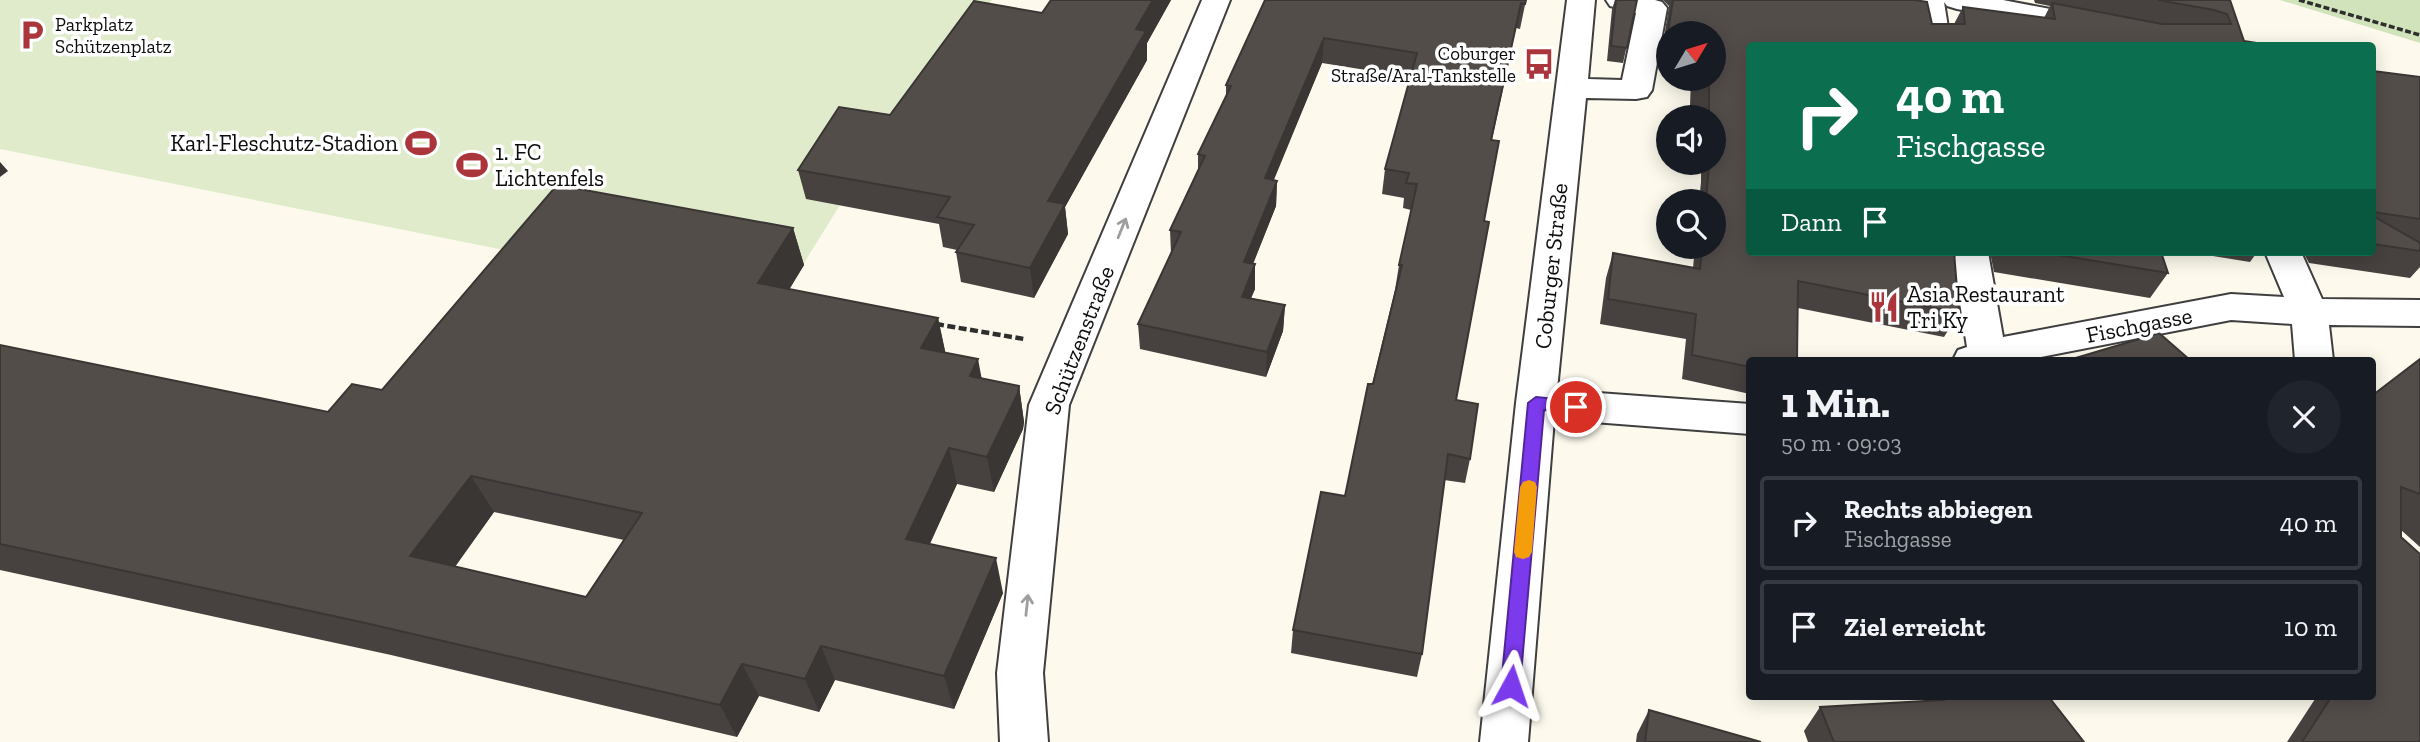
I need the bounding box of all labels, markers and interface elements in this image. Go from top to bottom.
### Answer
place label: Parkplatz Schützenplatz [55,13,172,58]
parking icon: Parkplatz Schützenplatz [15,18,49,52]
north arrow [1656,21,1726,91]
map controls [1656,21,1726,259]
place label: Coburger Straße/Aral-Tankstelle [1331,42,1516,87]
bus stop icon: Coburger Straße/Aral-Tankstelle [1522,47,1556,81]
text: 40 m [1896,67,2004,126]
icon: right [1781,70,1872,161]
button: sound [1656,105,1726,175]
sports icon: Karl-Fleschutz-Stadion [404,126,438,160]
text: Fischgasse [1896,127,2046,165]
place label: Karl-Fleschutz-Stadion [170,129,398,157]
place label: 1. FC Lichtenfels [495,138,604,192]
sports icon: 1. FC Lichtenfels [455,148,489,182]
street label: Coburger Straße [1528,182,1574,350]
button: search [1656,189,1726,259]
icon: arrive [1856,203,1894,241]
text: Dann [1781,206,1842,238]
one-way arrow [1116,218,1129,240]
street label: Schützenstraße [1038,262,1120,418]
place label: Asia Restaurant Tri Ky [1907,280,2065,334]
restaurant icon: Asia Restaurant Tri Ky [1867,290,1901,324]
street label: Fischgasse [2084,301,2194,349]
pin [1546,377,1606,437]
text: 1 Min. [1781,377,1890,428]
button: close [2267,380,2341,454]
icon: arrive [1557,388,1595,426]
text: 50 m · 09:03 [1781,429,1902,457]
text: Rechts abbiegen [1844,493,2032,525]
icon: right [1785,504,1823,542]
text: 40 m [2280,507,2337,539]
text: Fischgasse [1844,525,1952,553]
one-way arrow [1021,594,1034,617]
icon: arrive [1785,608,1823,646]
text: Ziel erreicht [1844,611,1985,643]
text: 10 m [2284,611,2337,643]
position arrow [1474,649,1548,723]

